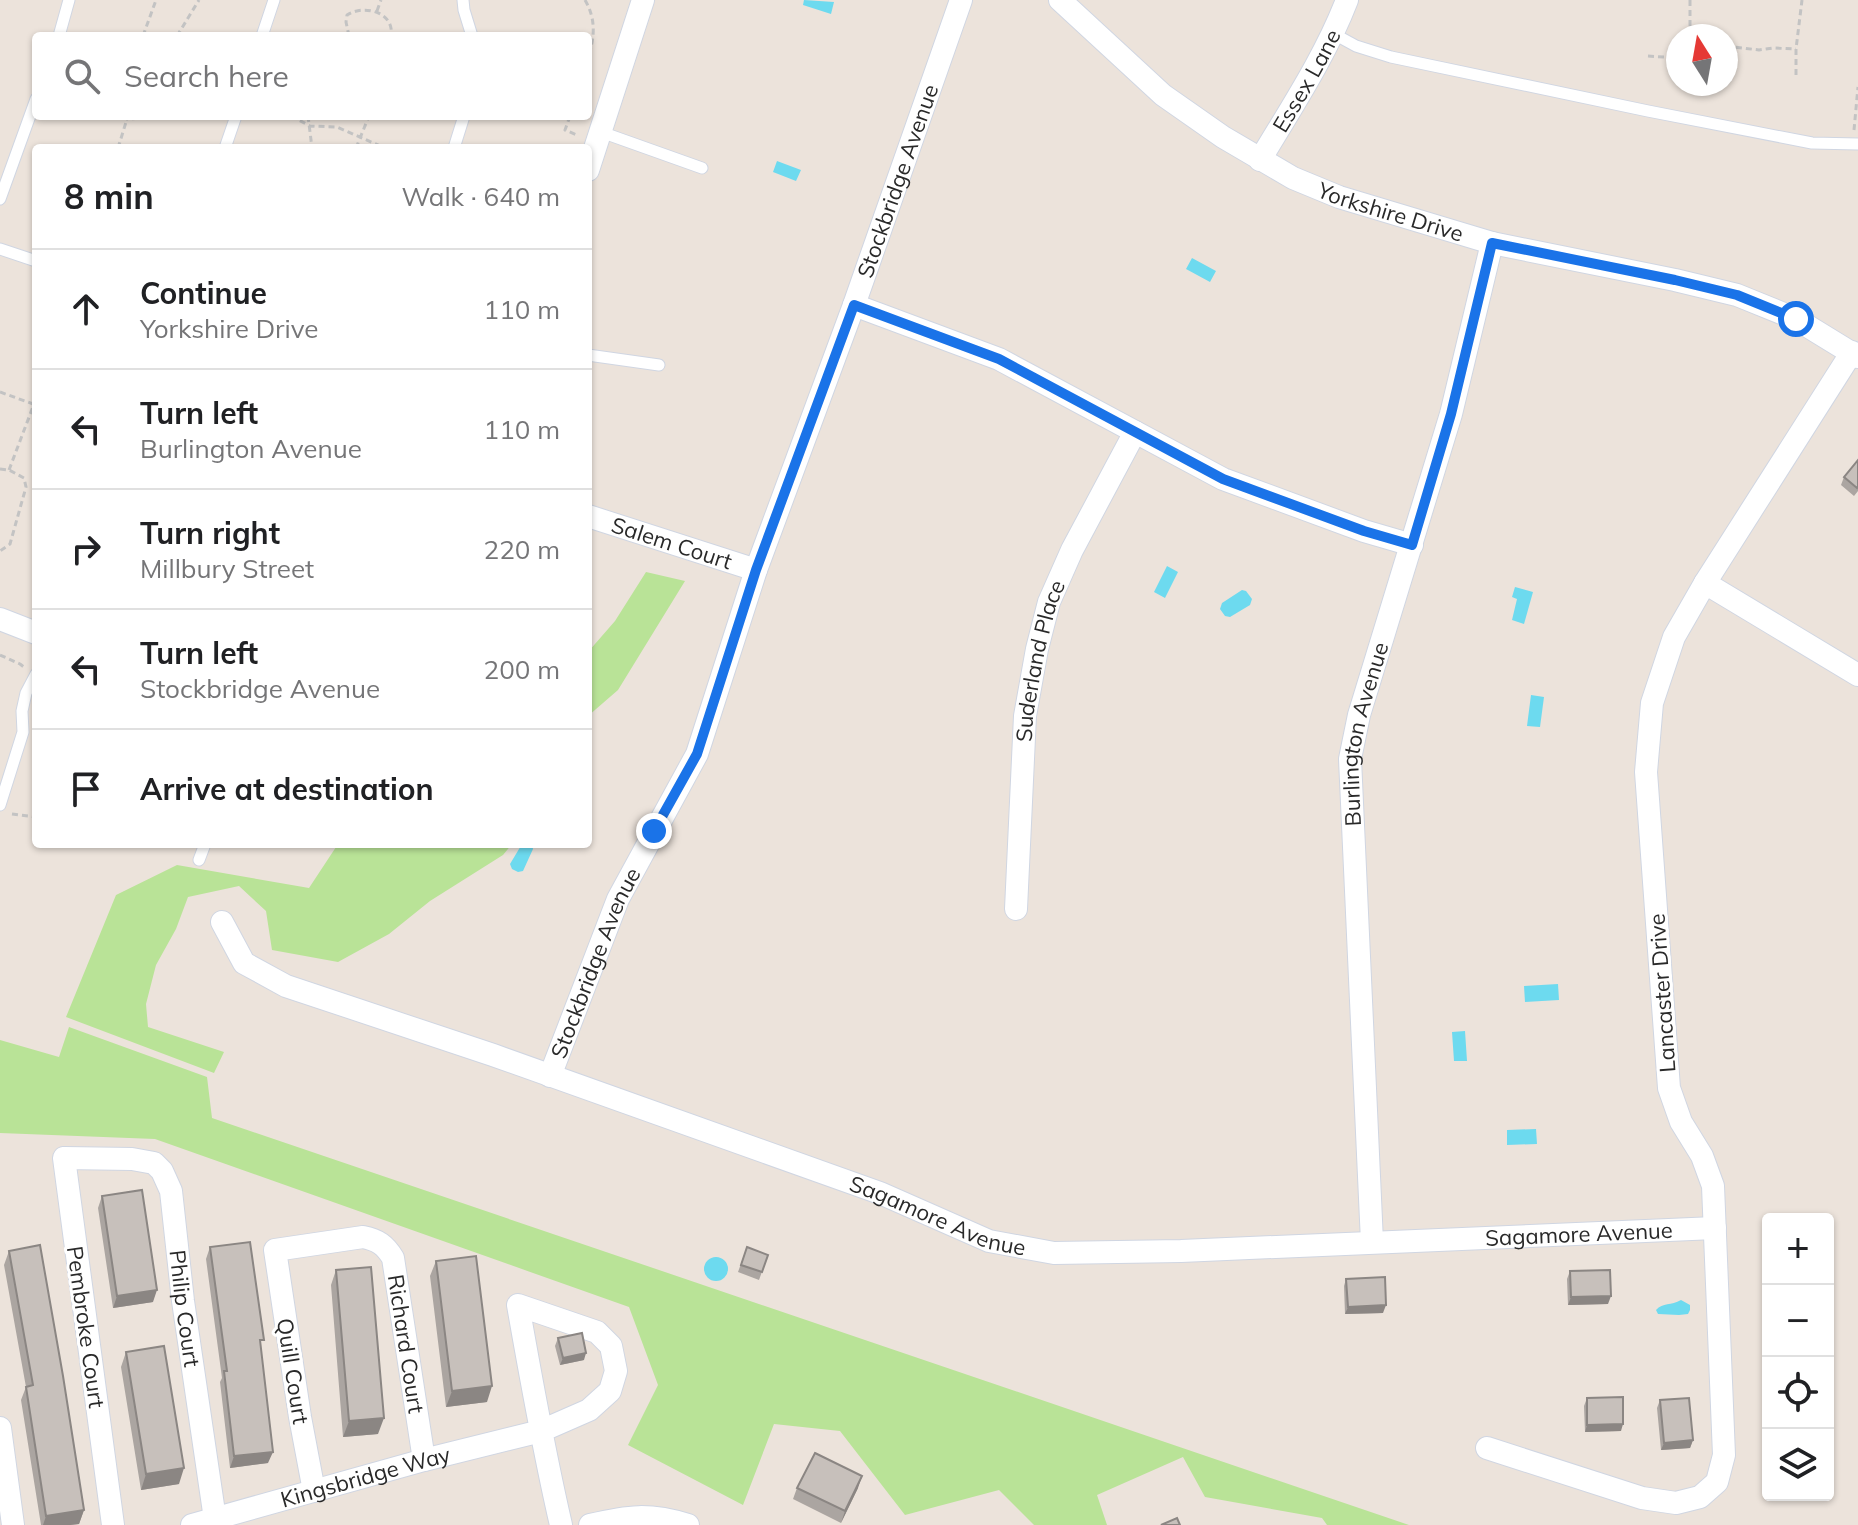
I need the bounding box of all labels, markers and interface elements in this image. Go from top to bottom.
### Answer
north arrow [1666,24,1738,96]
street label: Essex Lane [1266,25,1347,137]
search box [32,32,592,120]
icon: search [60,54,104,98]
text: Search here [124,57,289,95]
street label: Stockbridge Avenue [851,80,944,282]
text: 8 min [64,175,154,218]
street label: Yorkshire Drive [1313,175,1467,248]
text: Walk · 640 m [401,180,560,213]
text: Continue [140,274,267,312]
icon: ahead [64,287,108,331]
text: 110 m [484,293,560,326]
route start [1778,301,1814,337]
text: Yorkshire Drive [140,312,319,345]
text: Turn left [140,394,258,432]
icon: left [64,407,108,451]
text: 110 m [484,413,560,446]
text: Burlington Avenue [140,432,362,465]
street label: Salem Court [608,510,736,575]
text: Turn right [140,514,280,552]
icon: right [64,527,108,571]
text: 220 m [484,533,560,566]
text: Millbury Street [140,552,314,585]
street label: Suderland Place [1010,575,1071,742]
text: Turn left [140,634,258,672]
street label: Burlington Avenue [1336,639,1394,827]
icon: left [64,647,108,691]
text: 200 m [484,653,560,686]
text: Stockbridge Avenue [140,672,380,705]
icon: arrive [64,767,108,811]
text: Arrive at destination [140,770,434,808]
route end [636,813,672,849]
street label: Stockbridge Avenue [544,862,647,1062]
street label: Lancaster Drive [1642,913,1682,1073]
street label: Sagamore Avenue [846,1169,1028,1262]
map controls [1762,1213,1834,1501]
button: + [1762,1213,1834,1285]
street label: Sagamore Avenue [1485,1216,1673,1252]
street label: Pembroke Court [61,1244,111,1410]
street label: Philip Court [164,1248,207,1369]
street label: Richard Court [382,1273,431,1416]
button: − [1762,1285,1834,1357]
street label: Quill Court [271,1316,315,1426]
button: locate [1762,1357,1834,1429]
button: layers [1762,1429,1834,1501]
street label: Kingsbridge Way [277,1440,453,1514]

